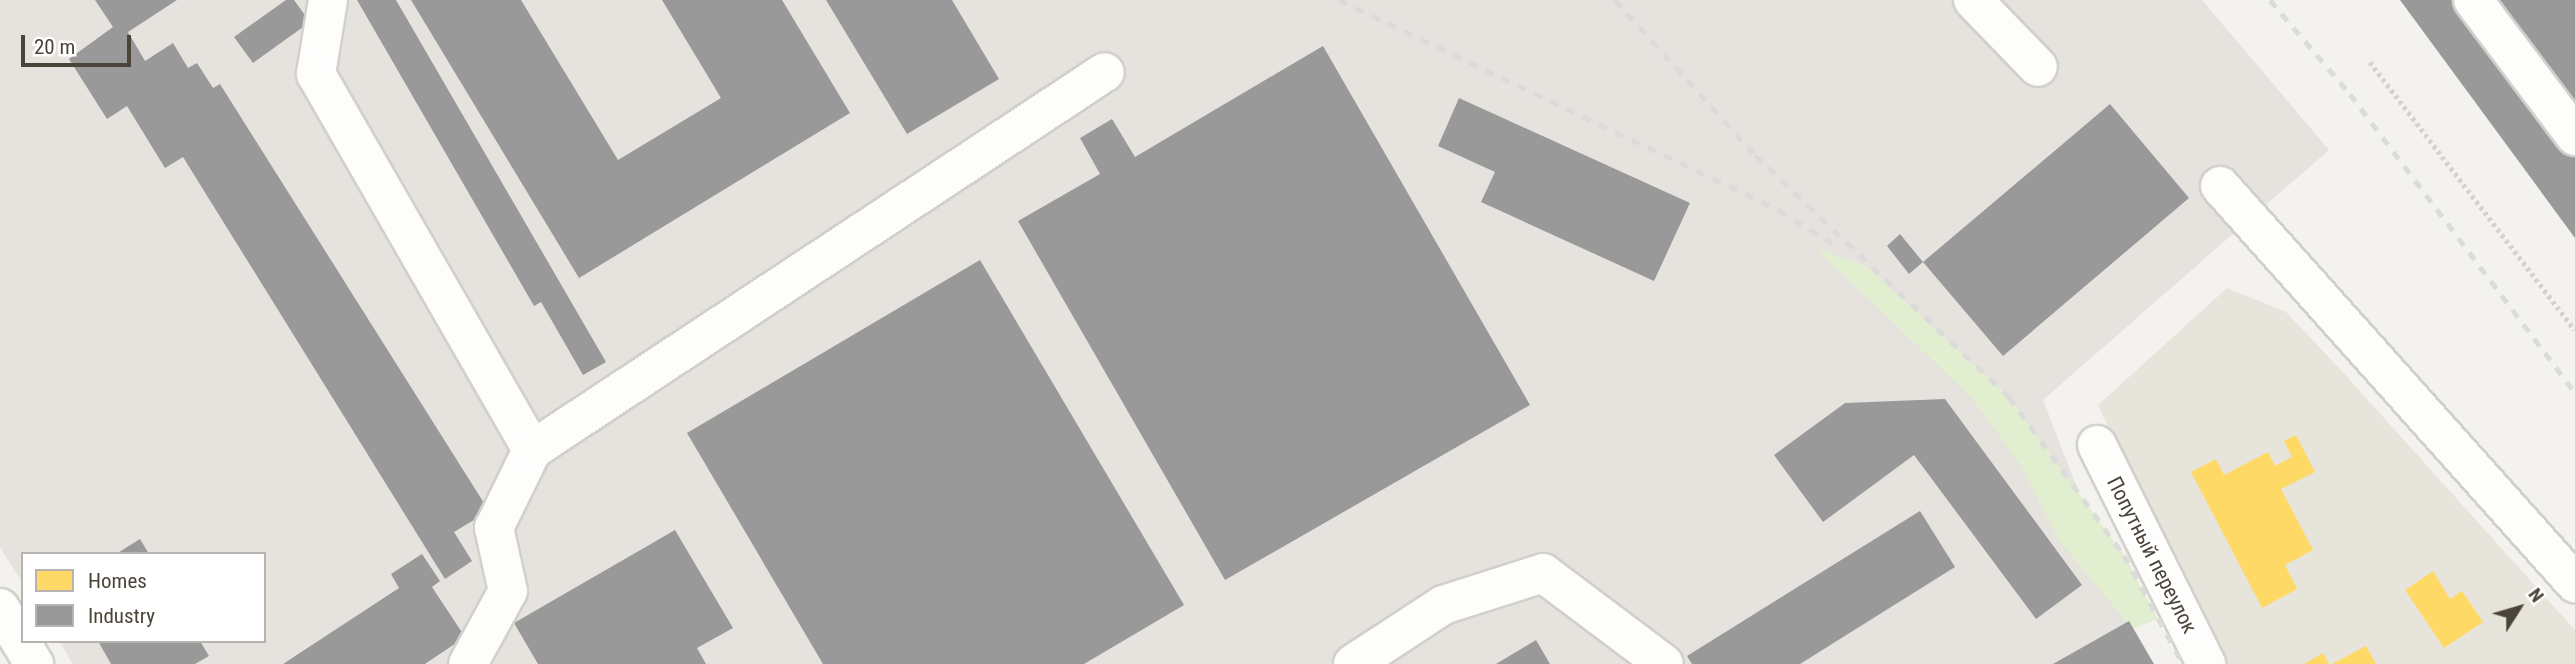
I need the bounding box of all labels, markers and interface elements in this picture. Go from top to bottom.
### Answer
scale bar [24,21,135,65]
text: 20 m [34,35,75,59]
street label: Попутный переулок [2102,472,2202,638]
legend [21,552,266,643]
text: Homes [88,569,147,593]
north arrow [2484,573,2554,643]
text: N [2523,583,2549,607]
text: Industry [88,604,155,628]

